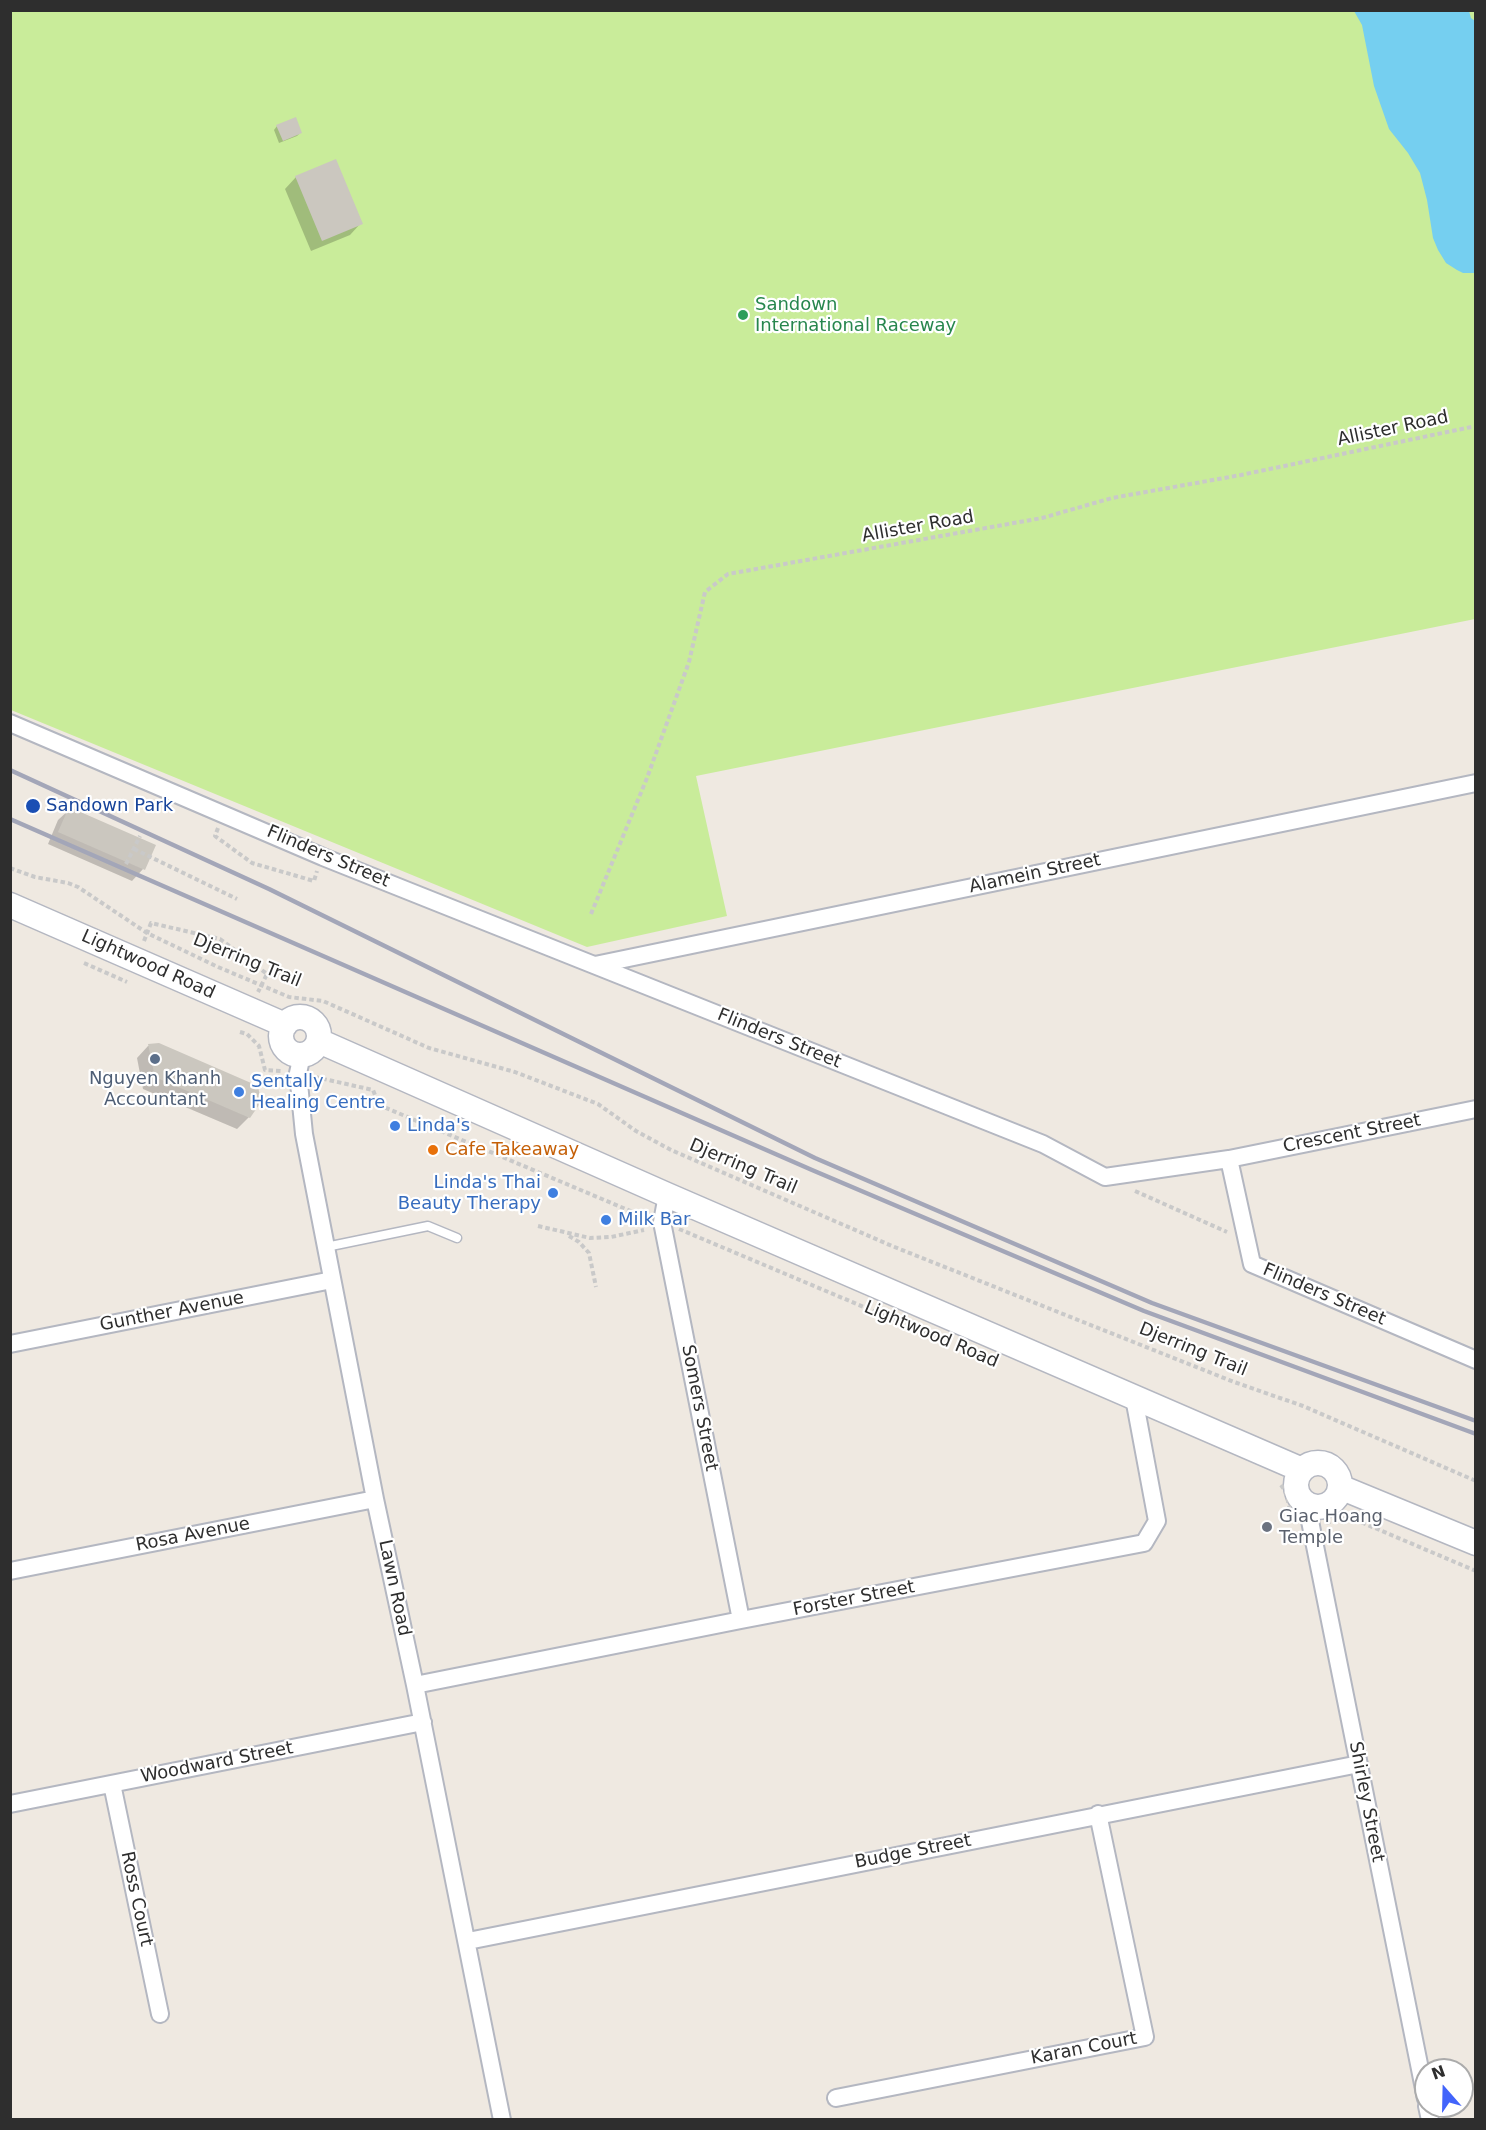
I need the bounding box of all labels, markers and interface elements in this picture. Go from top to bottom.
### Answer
place label: Sandown International Raceway [755,294,956,336]
marker: Sandown International Raceway [736,308,750,322]
street label: Allister Road [1335,407,1451,451]
street label: Allister Road [860,507,976,547]
place label: Sandown Park [46,795,173,817]
marker: Sandown Park [24,797,42,815]
street label: Flinders Street [263,821,393,893]
street label: Alamein Street [967,850,1103,898]
street label: Lightwood Road [78,926,218,1004]
street label: Djerring Trail [190,929,304,993]
street label: Flinders Street [714,1004,844,1074]
marker: Nguyen Khanh Accountant [148,1052,162,1066]
place label: Nguyen Khanh Accountant [89,1068,221,1110]
place label: Sentally Healing Centre [251,1071,385,1114]
marker: Sentally Healing Centre [232,1085,246,1099]
street label: Crescent Street [1281,1110,1423,1158]
place label: Linda's [407,1115,470,1137]
marker: Linda's [388,1119,402,1133]
street label: Djerring Trail [686,1135,800,1199]
place label: Cafe Takeaway [445,1139,579,1161]
marker: Cafe Takeaway [426,1143,440,1157]
place label: Linda's Thai Beauty Therapy [398,1172,541,1214]
marker: Linda's Thai Beauty Therapy [546,1186,560,1200]
place label: Milk Bar [618,1209,690,1231]
marker: Milk Bar [599,1213,613,1227]
street label: Flinders Street [1259,1259,1389,1331]
street label: Gunther Avenue [98,1287,246,1337]
street label: Lightwood Road [861,1297,1001,1373]
street label: Djerring Trail [1136,1318,1250,1382]
street label: Somers Street [676,1343,722,1473]
place label: Giac Hoang Temple [1279,1506,1383,1549]
street label: Rosa Avenue [134,1513,252,1557]
marker: Giac Hoang Temple [1260,1520,1274,1534]
street label: Lawn Road [373,1538,415,1638]
street label: Forster Street [791,1577,917,1621]
street label: Woodward Street [139,1738,295,1788]
street label: Shirley Street [1344,1740,1388,1864]
street label: Budge Street [853,1830,973,1874]
street label: Ross Court [115,1849,157,1949]
street label: Karan Court [1029,2028,1139,2070]
north arrow [1414,2058,1474,2118]
text: N [1429,2061,1448,2084]

